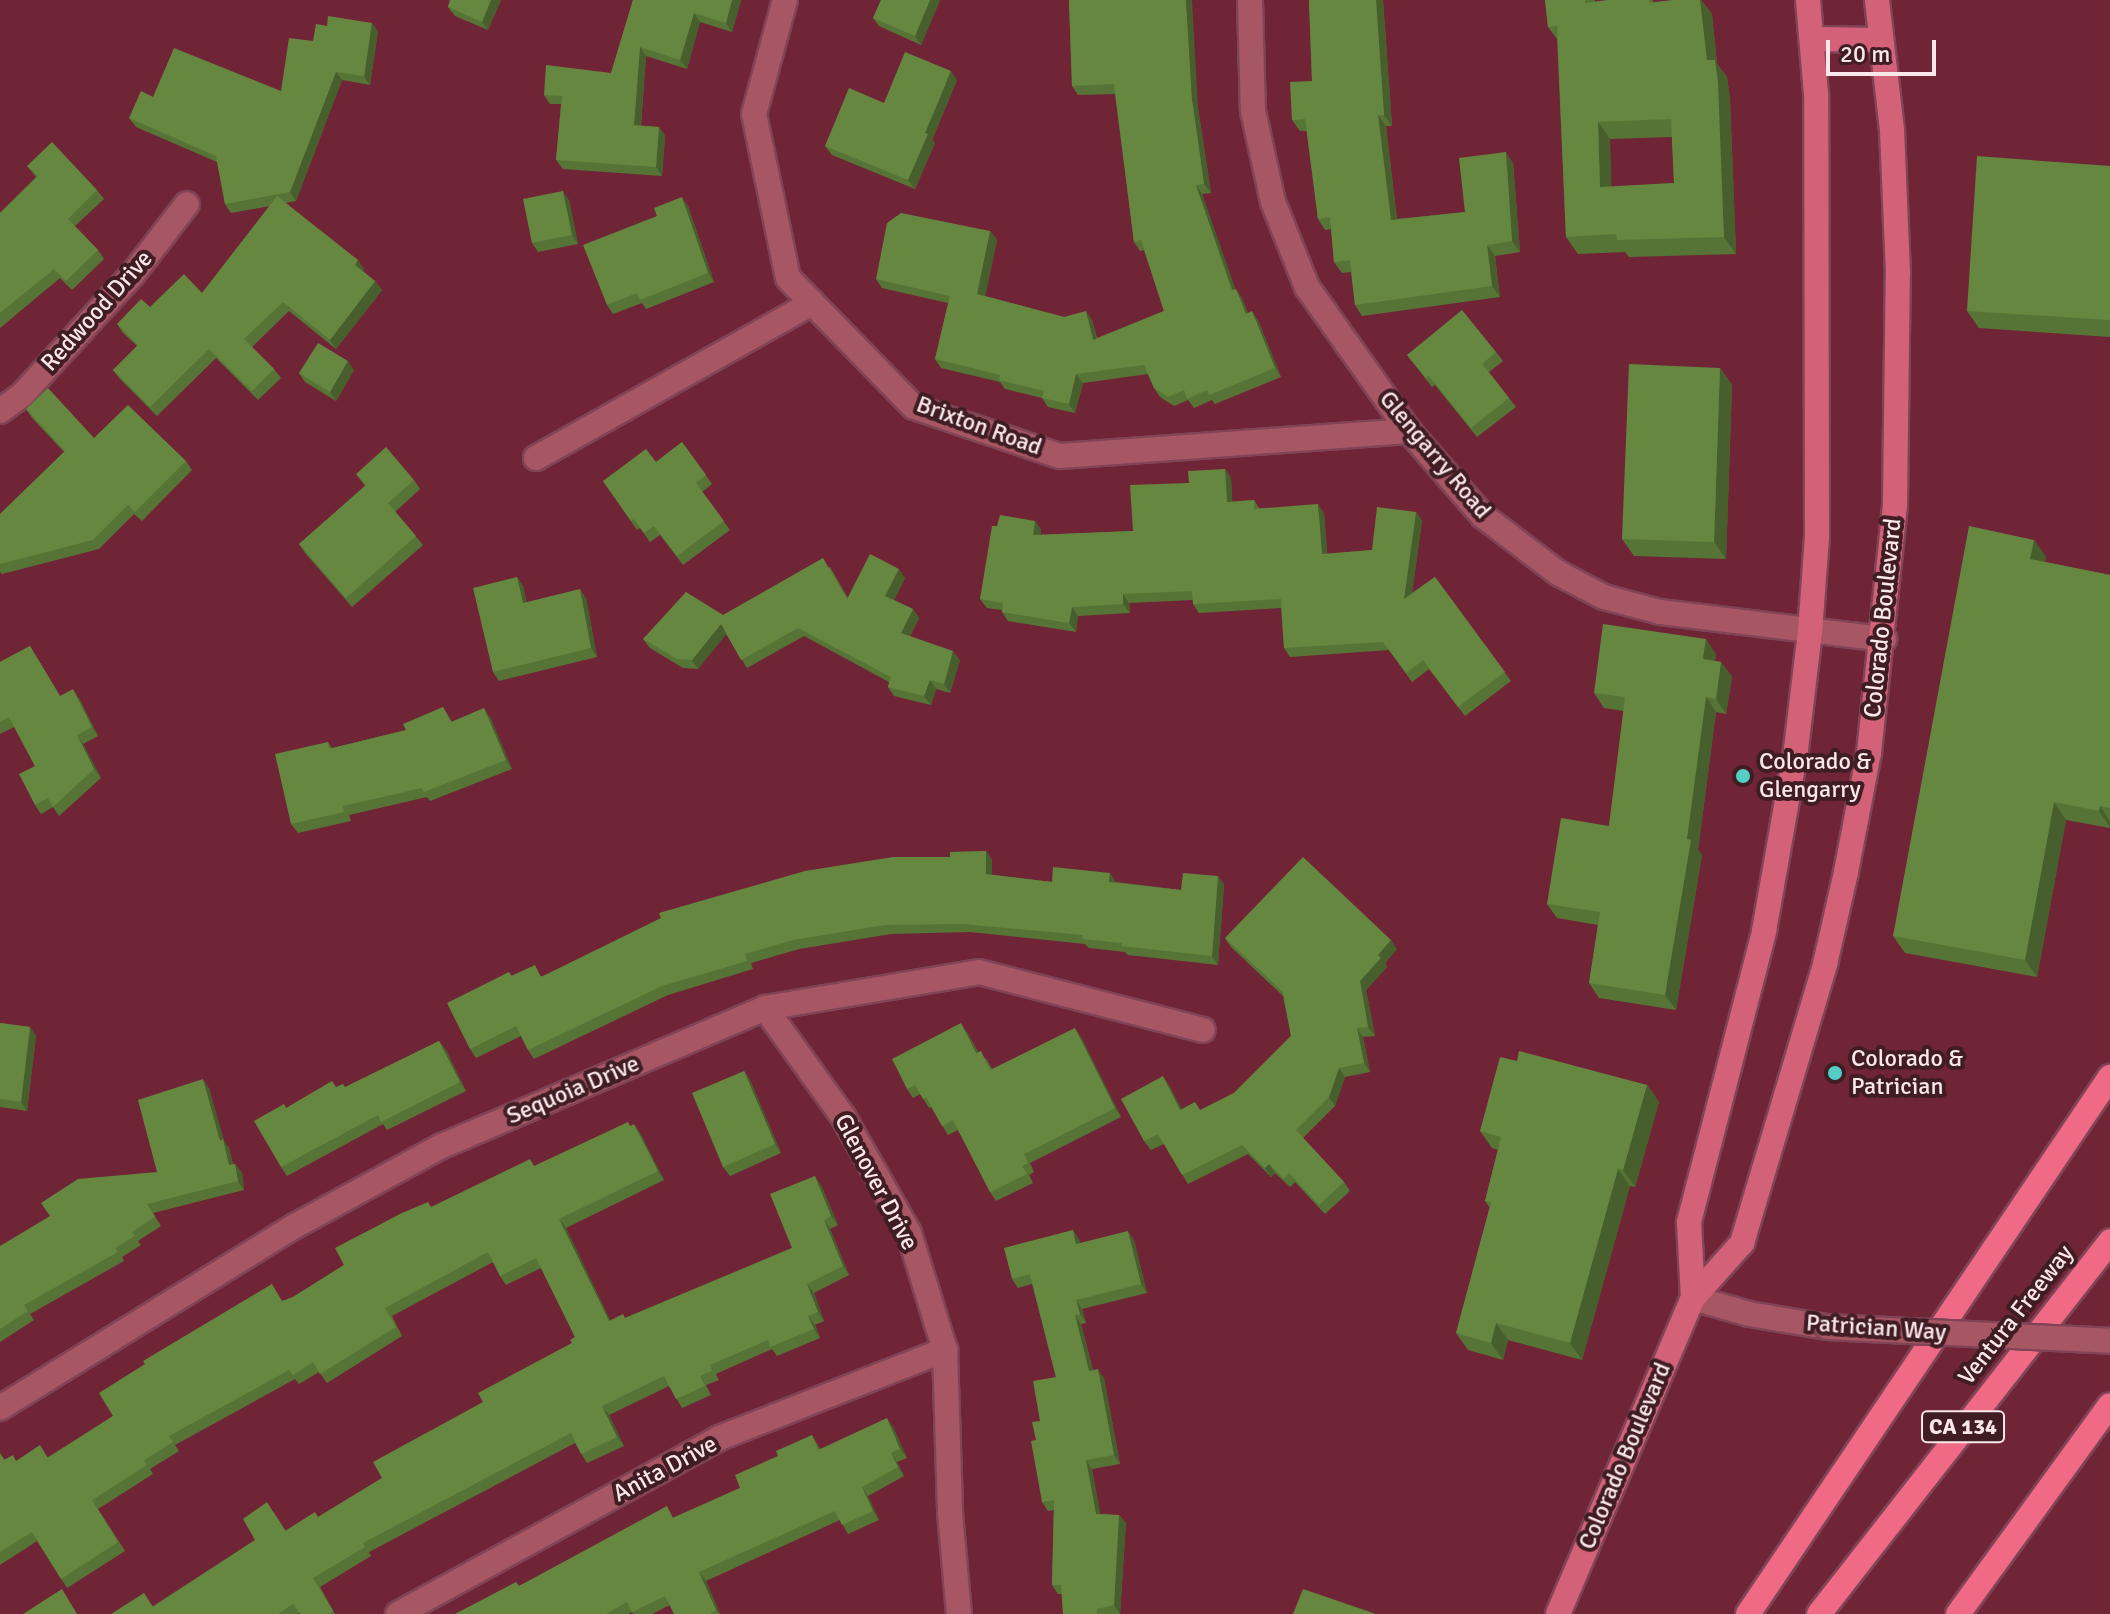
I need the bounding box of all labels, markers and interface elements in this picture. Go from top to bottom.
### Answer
scale bar [1830,24,1940,74]
text: 20 m [1840,39,1890,69]
street label: Redwood Drive [35,245,159,377]
street label: Glengarry Road [1373,385,1497,525]
street label: Brixton Road [912,390,1046,462]
street label: Colorado Boulevard [1858,517,1908,719]
place label: Colorado & Glengarry [1759,748,1871,804]
marker: Colorado & Glengarry [1734,767,1752,785]
place label: Colorado & Patrician [1851,1045,1963,1101]
street label: Sequoia Drive [502,1049,644,1131]
marker: Colorado & Patrician [1826,1064,1844,1082]
street label: Glenover Drive [828,1109,924,1255]
street label: Ventura Freeway [1952,1239,2080,1391]
street label: Patrician Way [1805,1309,1947,1347]
street label: Colorado Boulevard [1573,1358,1677,1554]
road number: CA 134 [1921,1409,2005,1445]
street label: Anita Drive [608,1430,722,1508]

